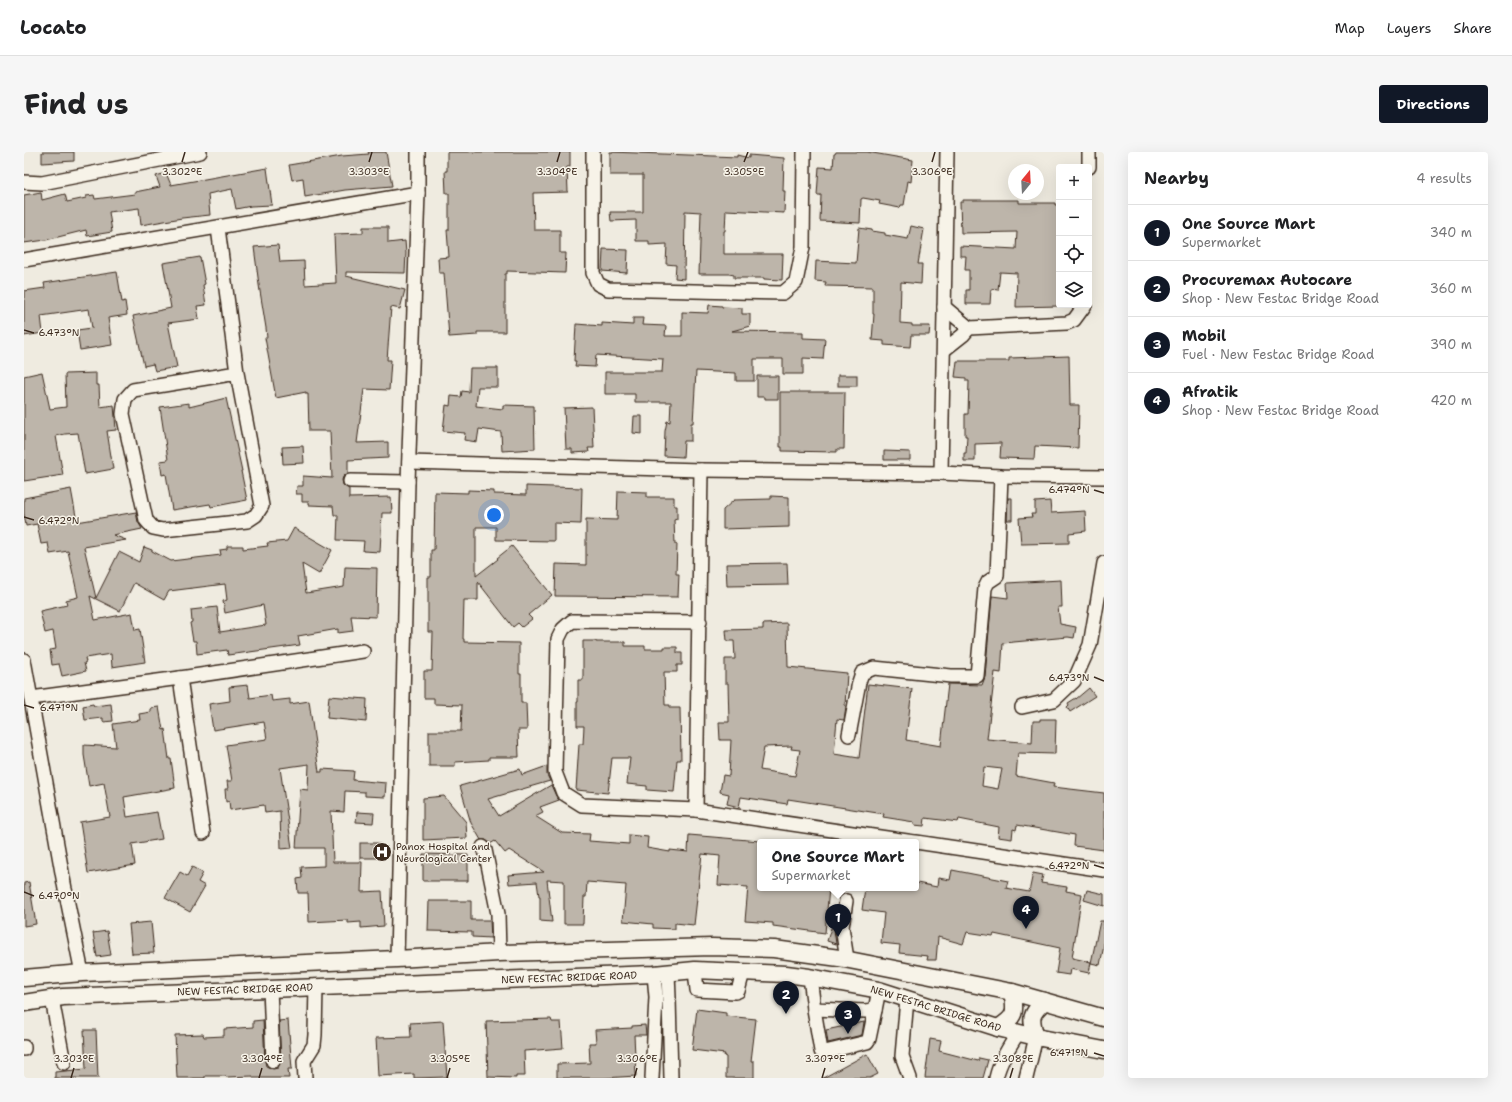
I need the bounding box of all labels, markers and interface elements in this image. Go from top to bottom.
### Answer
text: Locato [20,15,87,40]
text: Map [1335,19,1365,37]
text: Layers [1387,19,1431,37]
text: Share [1453,19,1492,37]
text: Find us [24,85,129,123]
button: Directions [1379,85,1488,123]
north arrow [1008,164,1044,200]
map controls [1056,164,1092,308]
button: + [1056,164,1092,200]
text: 3.302°E [162,165,202,178]
text: 3.303°E [349,165,389,178]
text: 3.304°E [537,165,578,178]
text: 3.305°E [724,165,764,178]
text: 3.306°E [911,165,953,178]
text: Nearby [1144,167,1209,189]
text: 4 results [1416,170,1472,187]
button: − [1056,200,1092,236]
text: One Source Mart [1182,214,1315,234]
text: 1 [1154,224,1160,241]
text: 340 m [1430,224,1472,241]
text: Supermarket [1182,234,1261,251]
button: locate [1056,236,1092,272]
text: Procuremax Autocare [1182,270,1352,290]
button: layers [1056,272,1092,308]
text: 2 [1152,280,1162,297]
text: 360 m [1430,280,1472,297]
text: Shop · New Festac Bridge Road [1182,290,1379,307]
text: 6.473°N [39,326,79,339]
text: Mobil [1182,326,1226,346]
text: 3 [1152,336,1162,353]
text: 390 m [1430,336,1472,353]
text: Fuel · New Festac Bridge Road [1182,346,1374,363]
text: Afratik [1182,382,1238,402]
text: 4 [1152,392,1162,409]
text: 420 m [1430,392,1472,409]
text: Shop · New Festac Bridge Road [1182,402,1379,419]
text: 6.474°N [1048,483,1090,496]
your location [484,505,504,525]
text: 6.472°N [39,514,79,527]
text: 6.473°N [1049,671,1089,684]
text: 6.471°N [40,701,78,714]
popup [757,839,919,891]
place label: Panox Hospital and Neurological Center [396,840,492,865]
hospital icon: Panox Hospital and Neurological Center [371,841,393,863]
text: One Source Mart [771,847,905,867]
text: 6.472°N [1049,859,1089,872]
text: Supermarket [771,867,851,884]
text: 6.470°N [38,889,80,902]
pin: 4 [1013,896,1039,929]
pin: 1 [825,904,851,937]
street label: NEW FESTAC BRIDGE ROAD [501,969,638,986]
street label: NEW FESTAC BRIDGE ROAD [177,981,314,998]
pin: 2 [773,981,799,1014]
street label: NEW FESTAC BRIDGE ROAD [869,982,1003,1035]
pin: 3 [835,1001,861,1034]
text: 6.471°N [1050,1046,1088,1059]
text: 3.303°E [54,1052,94,1065]
text: 3.304°E [242,1052,283,1065]
text: 3.305°E [430,1052,470,1065]
text: 3.306°E [616,1052,658,1065]
text: 3.307°E [805,1052,845,1065]
text: 3.308°E [992,1052,1034,1065]

